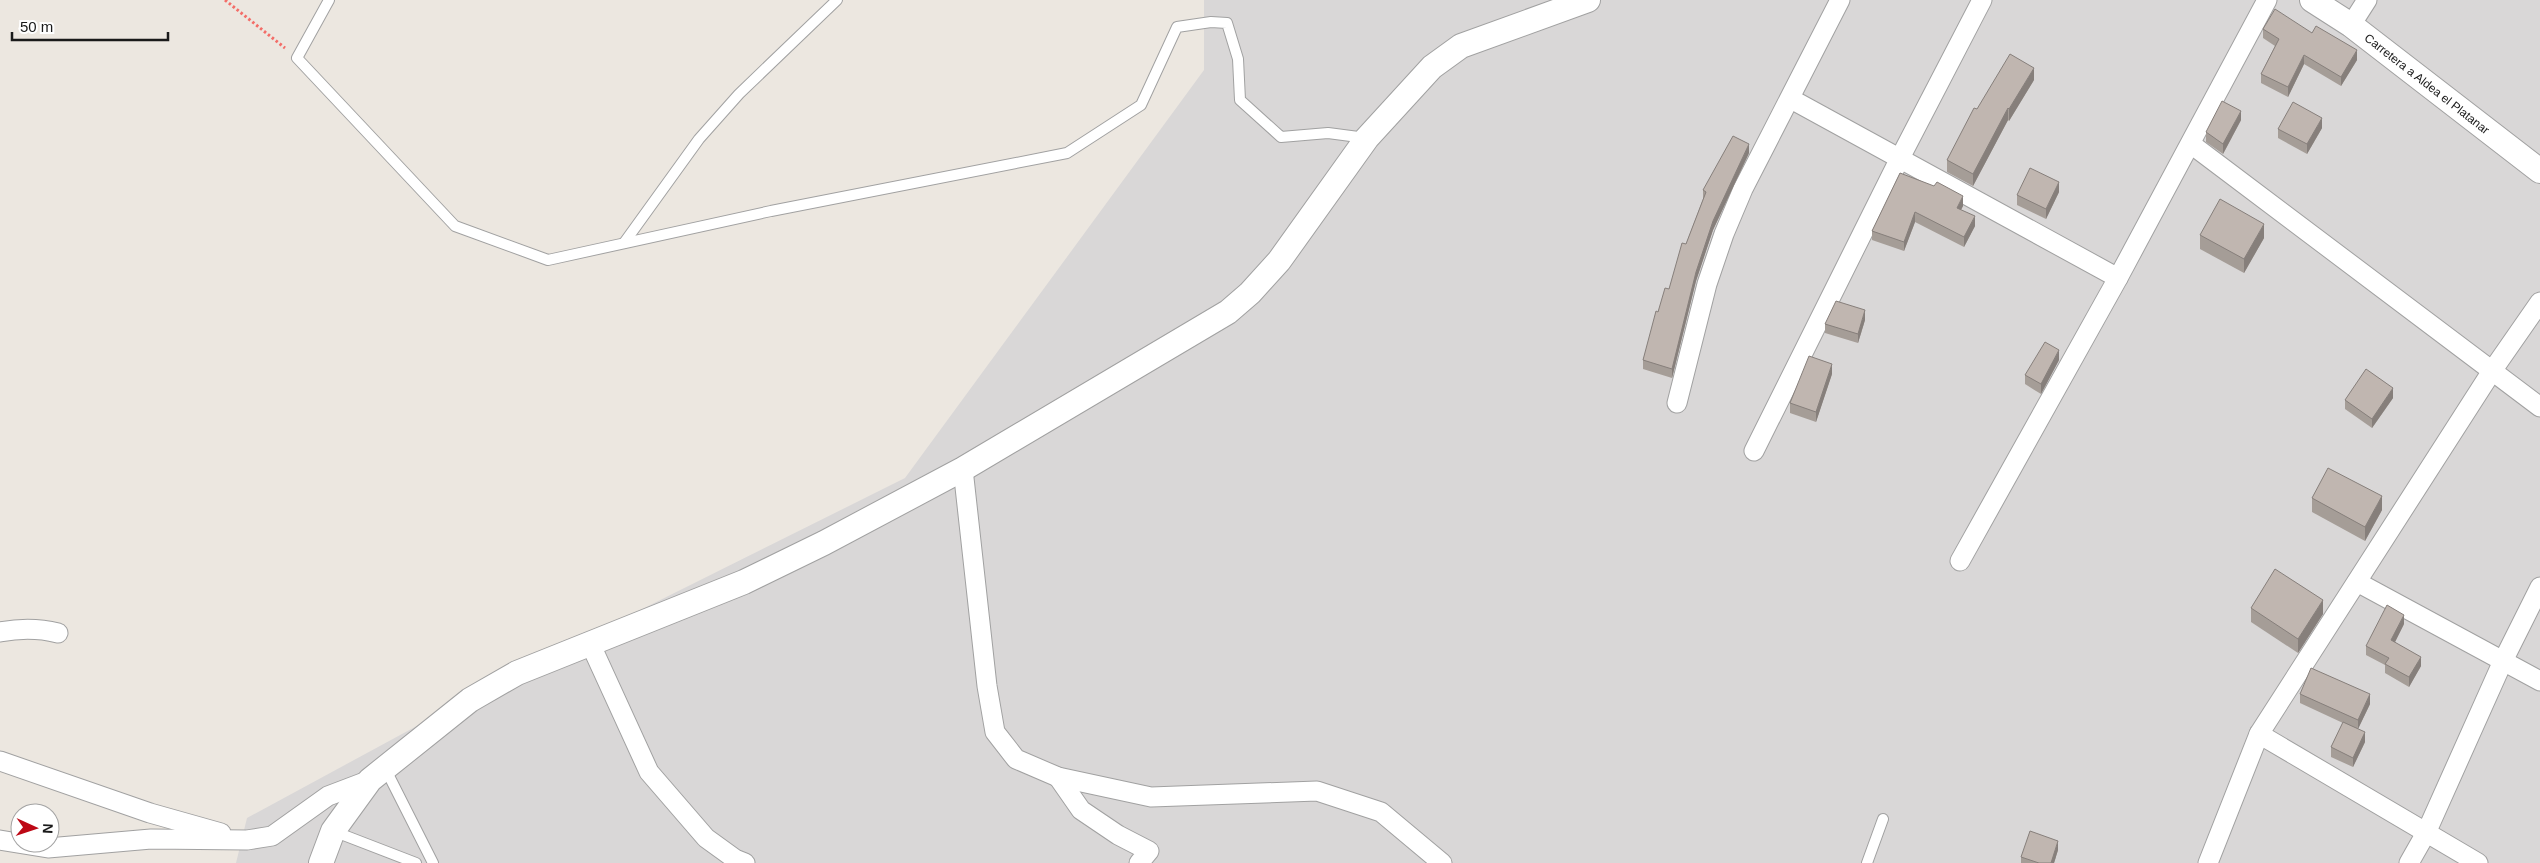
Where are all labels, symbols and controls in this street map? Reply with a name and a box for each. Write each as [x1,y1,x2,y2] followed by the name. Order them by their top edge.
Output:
[12,10,169,42] scale bar
[20,18,53,35] text: 50 m
[2362,31,2492,137] street label: Carretera a Aldea el Platanar
[10,803,60,853] north arrow
[40,823,56,834] text: N

